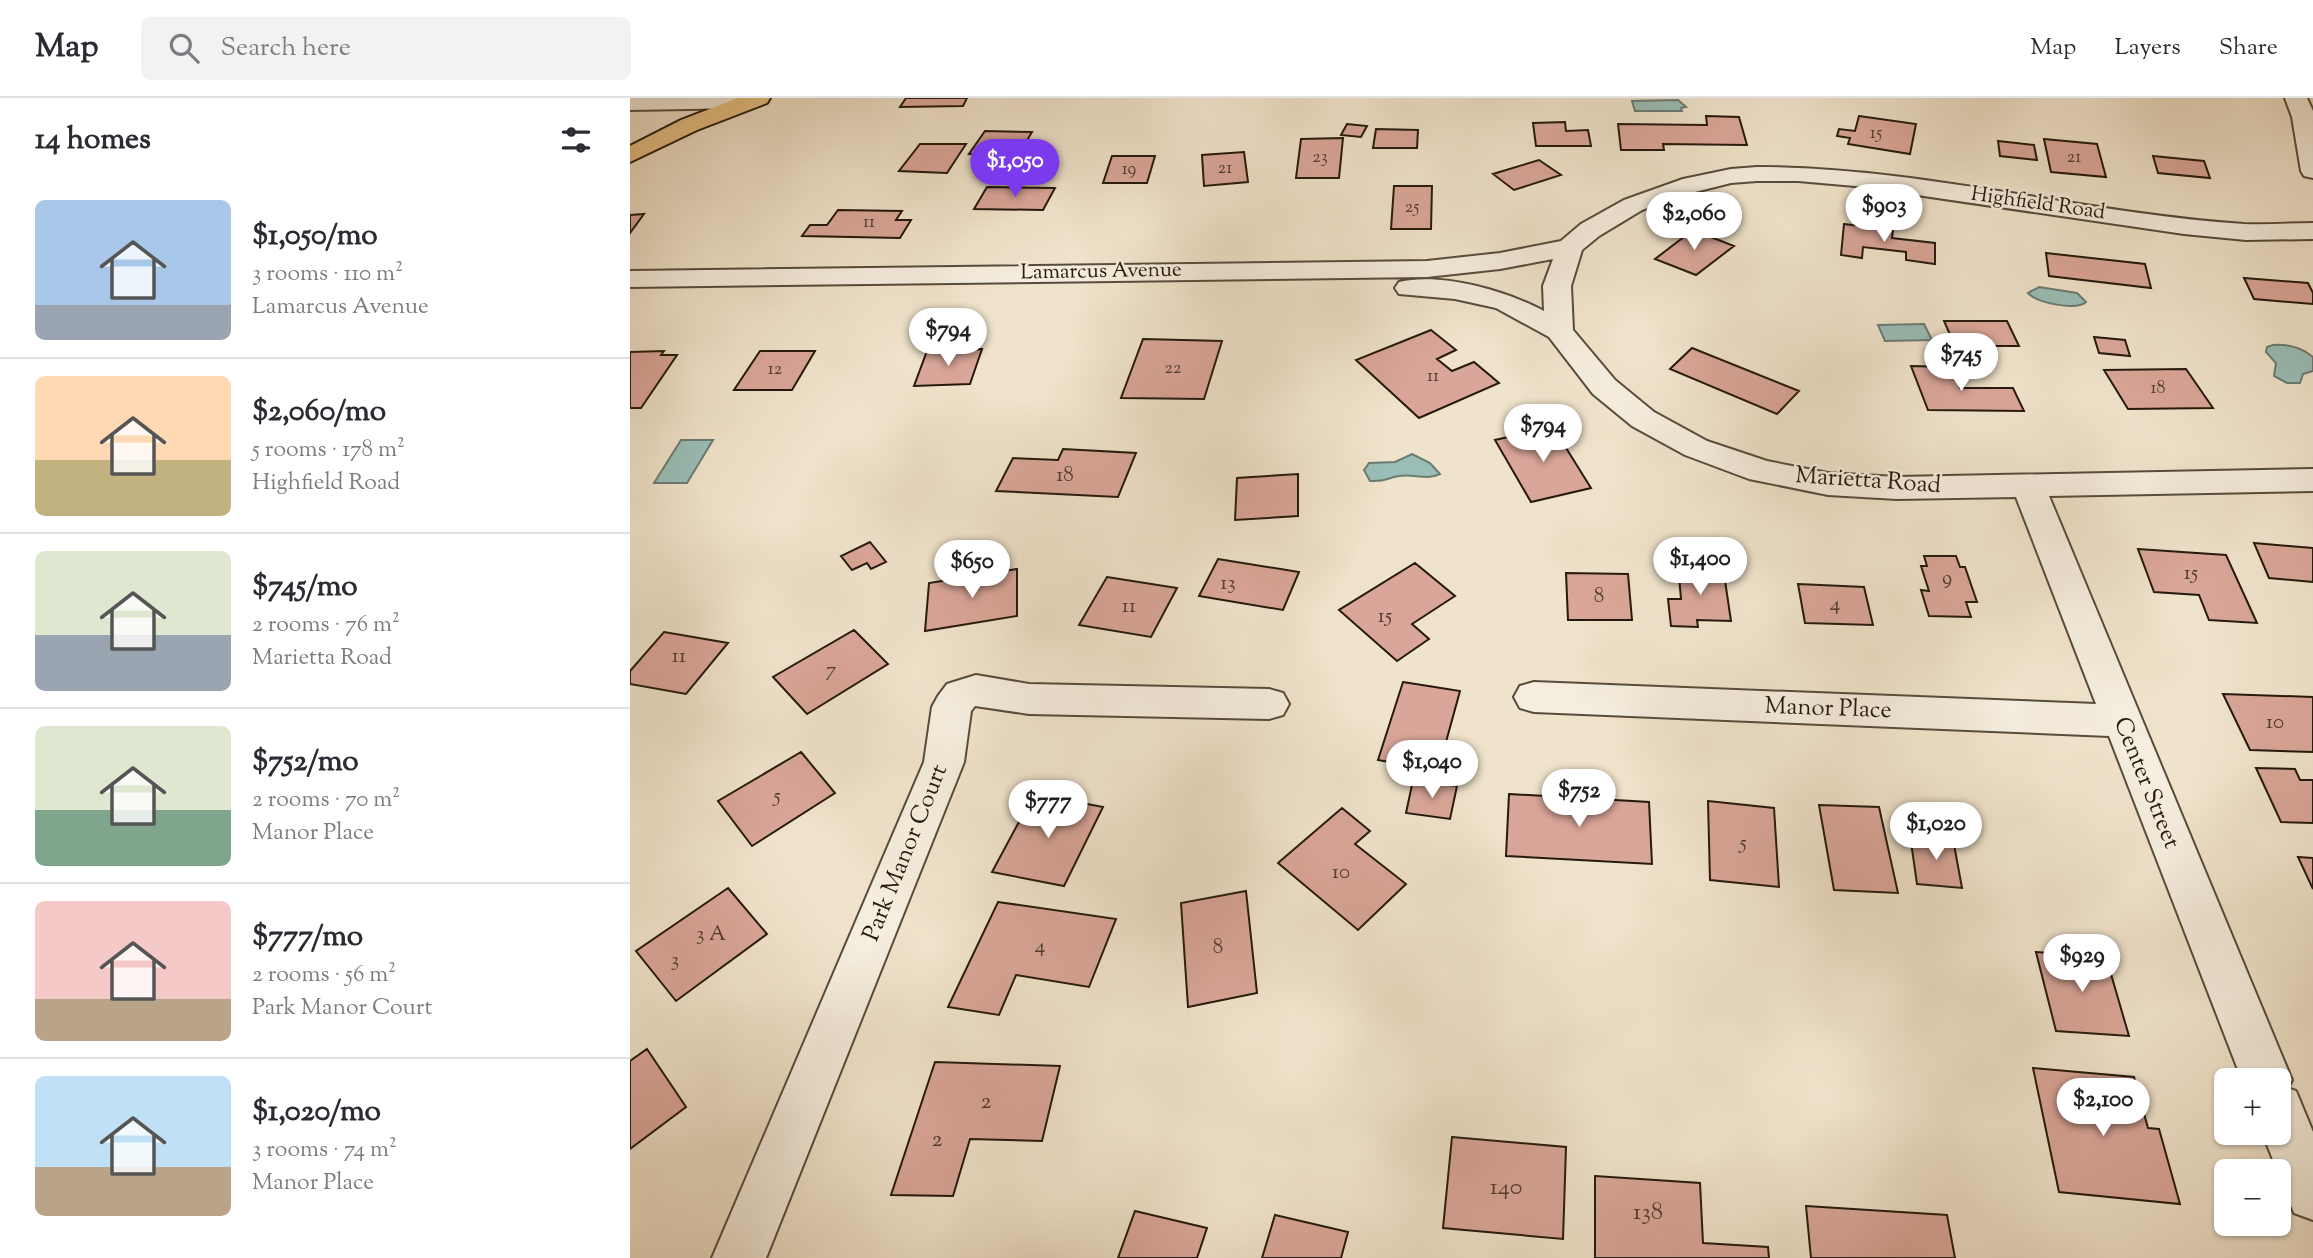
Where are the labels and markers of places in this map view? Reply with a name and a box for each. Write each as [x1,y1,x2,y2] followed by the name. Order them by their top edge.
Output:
[958,140,1072,199] pin: $1,050
[1843,184,1925,244] pin: $903
[1637,192,1751,252] pin: $2,060
[907,308,989,368] pin: $794
[1920,334,2002,393] pin: $745
[1502,404,1584,464] pin: $794
[1643,538,1757,597] pin: $1,400
[931,540,1013,600] pin: $650
[1375,740,1489,800] pin: $1,040
[1538,770,1620,829] pin: $752
[1007,780,1089,840] pin: $777
[1879,802,1993,862] pin: $1,020
[2041,934,2123,994] pin: $929
[2046,1079,2160,1138] pin: $2,100

